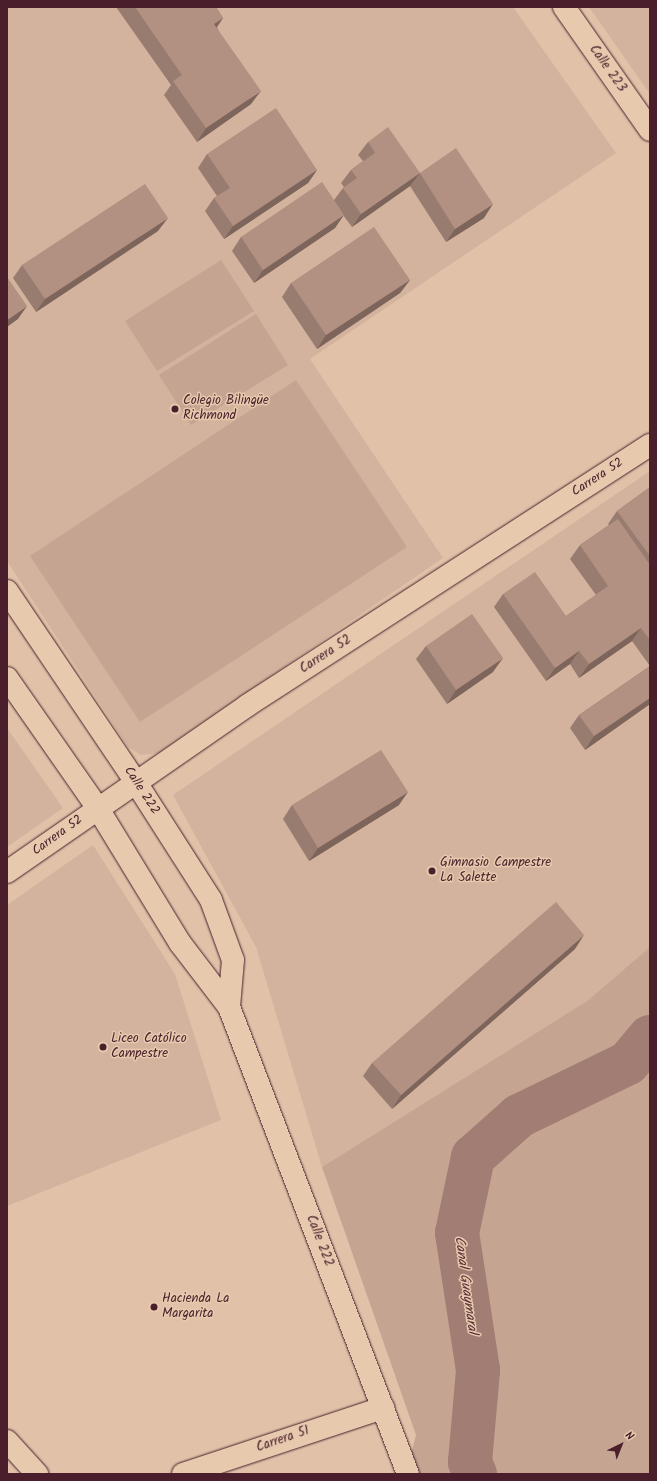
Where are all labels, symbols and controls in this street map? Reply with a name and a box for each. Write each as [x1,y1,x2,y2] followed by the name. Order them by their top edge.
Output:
[585,42,629,96] street label: Calle 223
[183,394,269,425] place label: Colegio Bilingüe Richmond
[170,404,180,414] marker: Colegio Bilingüe Richmond
[569,456,627,500] street label: Carrera 52
[297,633,355,677] street label: Carrera 52
[120,764,162,818] street label: Calle 222
[30,813,86,859] street label: Carrera 52
[440,856,551,887] place label: Gimnasio Campestre La Salette
[427,866,437,876] marker: Gimnasio Campestre La Salette
[111,1032,187,1063] place label: Liceo Católico Campestre
[98,1042,108,1052] marker: Liceo Católico Campestre
[302,1213,336,1269] street label: Calle 222
[451,1235,481,1335] water label: Canal Guaymaral
[162,1292,229,1323] place label: Hacienda La Margarita
[149,1302,159,1312] marker: Hacienda La Margarita
[254,1424,312,1456] street label: Carrera 51
[601,1425,641,1465] north arrow
[620,1427,638,1445] text: N

